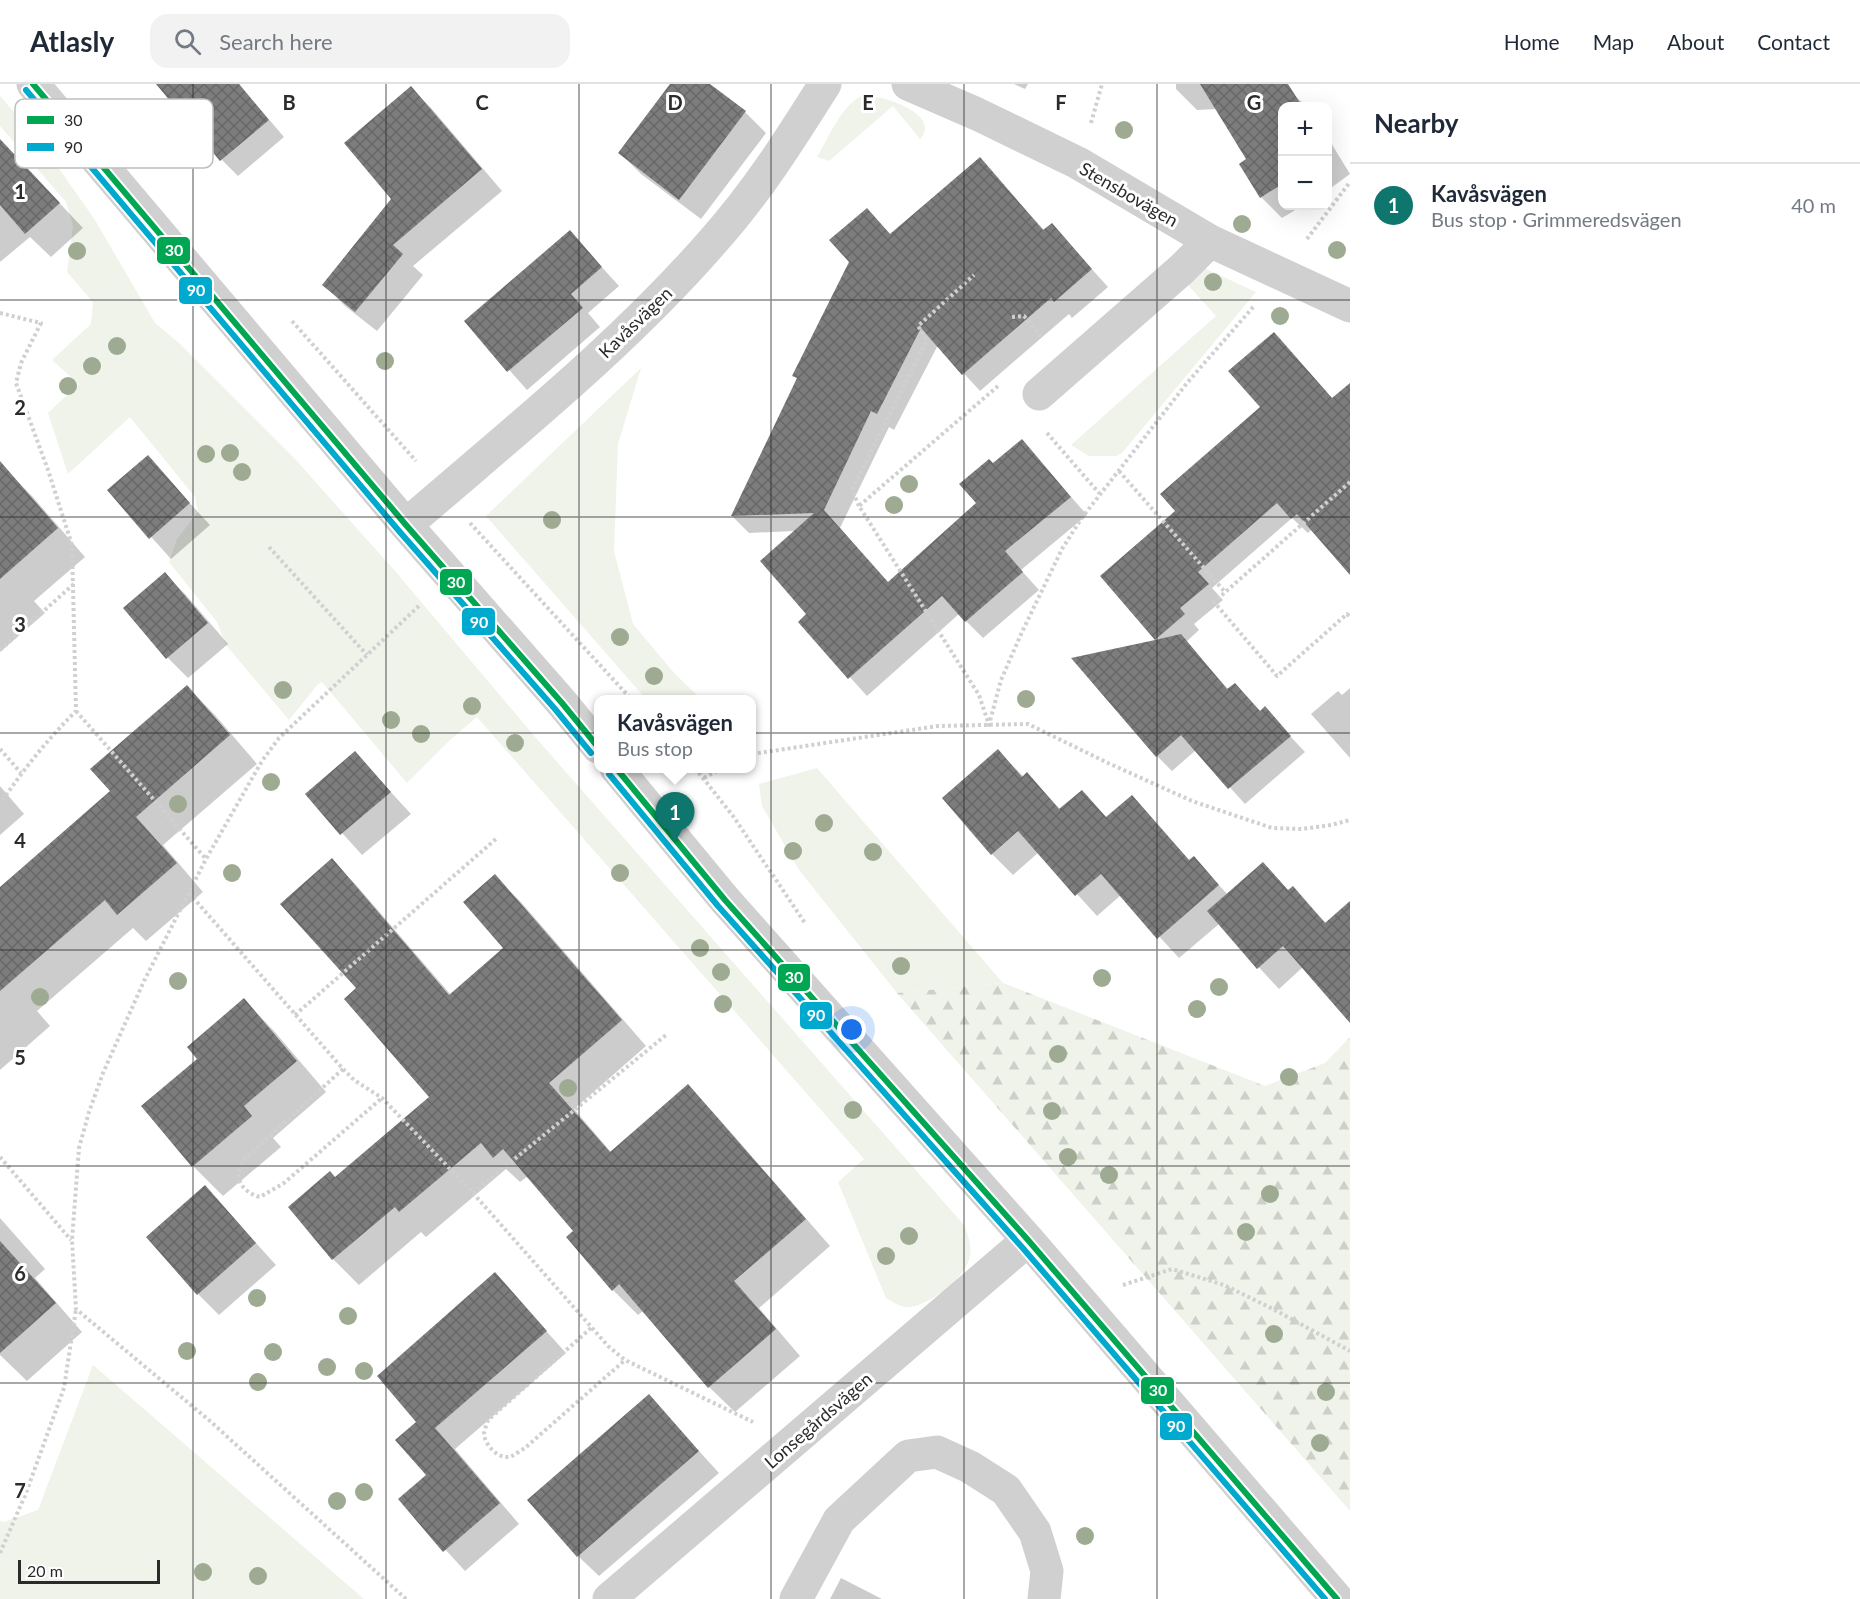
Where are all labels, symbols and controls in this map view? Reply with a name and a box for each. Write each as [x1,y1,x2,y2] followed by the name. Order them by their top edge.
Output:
[150,14,570,68] search box
[30,24,114,58] text: Atlasly
[171,25,204,58] icon: search
[219,28,333,55] text: Search here
[1504,29,1560,54] text: Home
[1593,29,1634,54] text: Map
[1667,29,1724,54] text: About
[1757,29,1830,54] text: Contact
[282,90,296,114] text: B
[475,90,489,114] text: C
[667,90,683,114] text: D
[862,90,874,114] text: E
[1055,90,1067,114] text: F
[1247,90,1261,114] text: G
[15,99,213,168] legend
[1278,102,1332,210] map controls
[1278,102,1332,156] button: +
[1374,107,1459,139] text: Nearby
[64,110,83,129] text: 30
[64,137,83,156] text: 90
[1278,156,1332,210] button: −
[1076,157,1182,231] street label: Stensbovägen
[14,179,26,203] text: 1
[1431,180,1547,207] text: Kavåsvägen
[1388,193,1399,217] text: 1
[1791,193,1836,217] text: 40 m
[1431,207,1682,231] text: Bus stop · Grimmeredsvägen
[156,236,191,265] line badge: 30
[165,240,183,259] text: 30
[178,276,213,305] line badge: 90
[187,280,205,299] text: 90
[594,282,676,362] street label: Kavåsvägen
[14,395,26,419] text: 2
[439,568,473,596] line badge: 30
[447,572,465,591] text: 30
[461,607,496,636] line badge: 90
[14,612,26,636] text: 3
[470,612,488,631] text: 90
[594,695,756,773] popup
[617,709,733,736] text: Kavåsvägen
[617,736,693,760] text: Bus stop
[656,792,694,842] pin: 1
[14,828,26,852] text: 4
[777,963,811,992] line badge: 30
[785,967,803,986] text: 30
[799,1001,833,1030] line badge: 90
[807,1005,825,1024] text: 90
[837,1015,866,1044] your location
[14,1045,26,1069] text: 5
[14,1261,26,1285] text: 6
[760,1367,876,1473] street label: Lonsegårdsvägen
[1140,1376,1175,1405] line badge: 30
[1149,1380,1167,1399] text: 30
[1159,1412,1193,1441] line badge: 90
[1167,1416,1185,1435] text: 90
[14,1478,26,1502] text: 7
[18,1557,160,1584] scale bar
[27,1561,63,1580] text: 20 m

